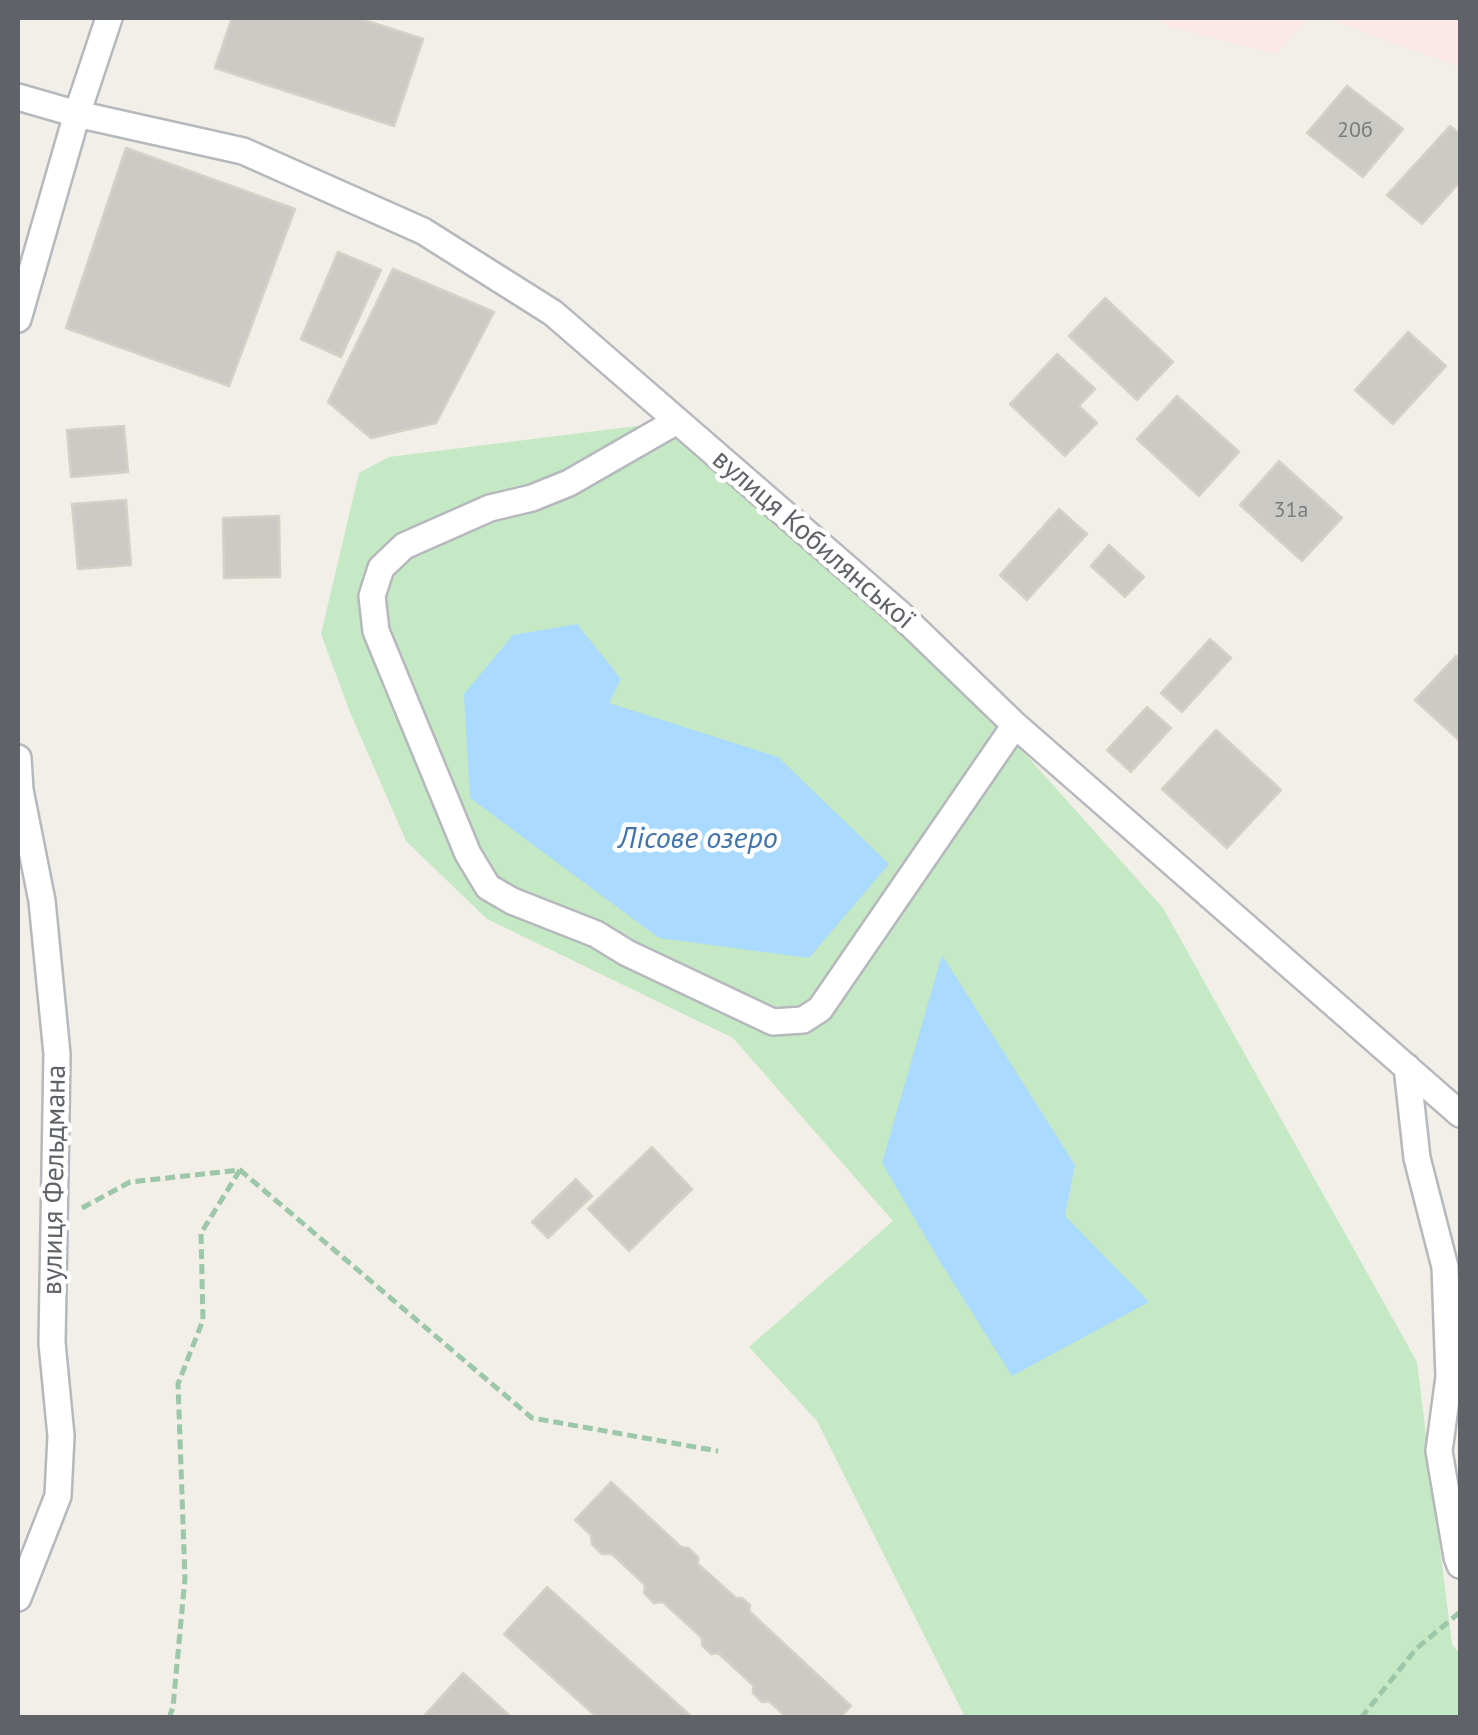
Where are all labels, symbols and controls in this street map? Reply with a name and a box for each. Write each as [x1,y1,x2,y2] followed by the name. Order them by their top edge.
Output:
[1337,118,1373,144] house number: 20б
[705,443,921,637] street label: вулиця Кобилянської
[1274,498,1308,524] house number: 31а
[618,821,778,857] water label: Лісове озеро
[36,1065,74,1295] street label: вулиця Фельдмана

